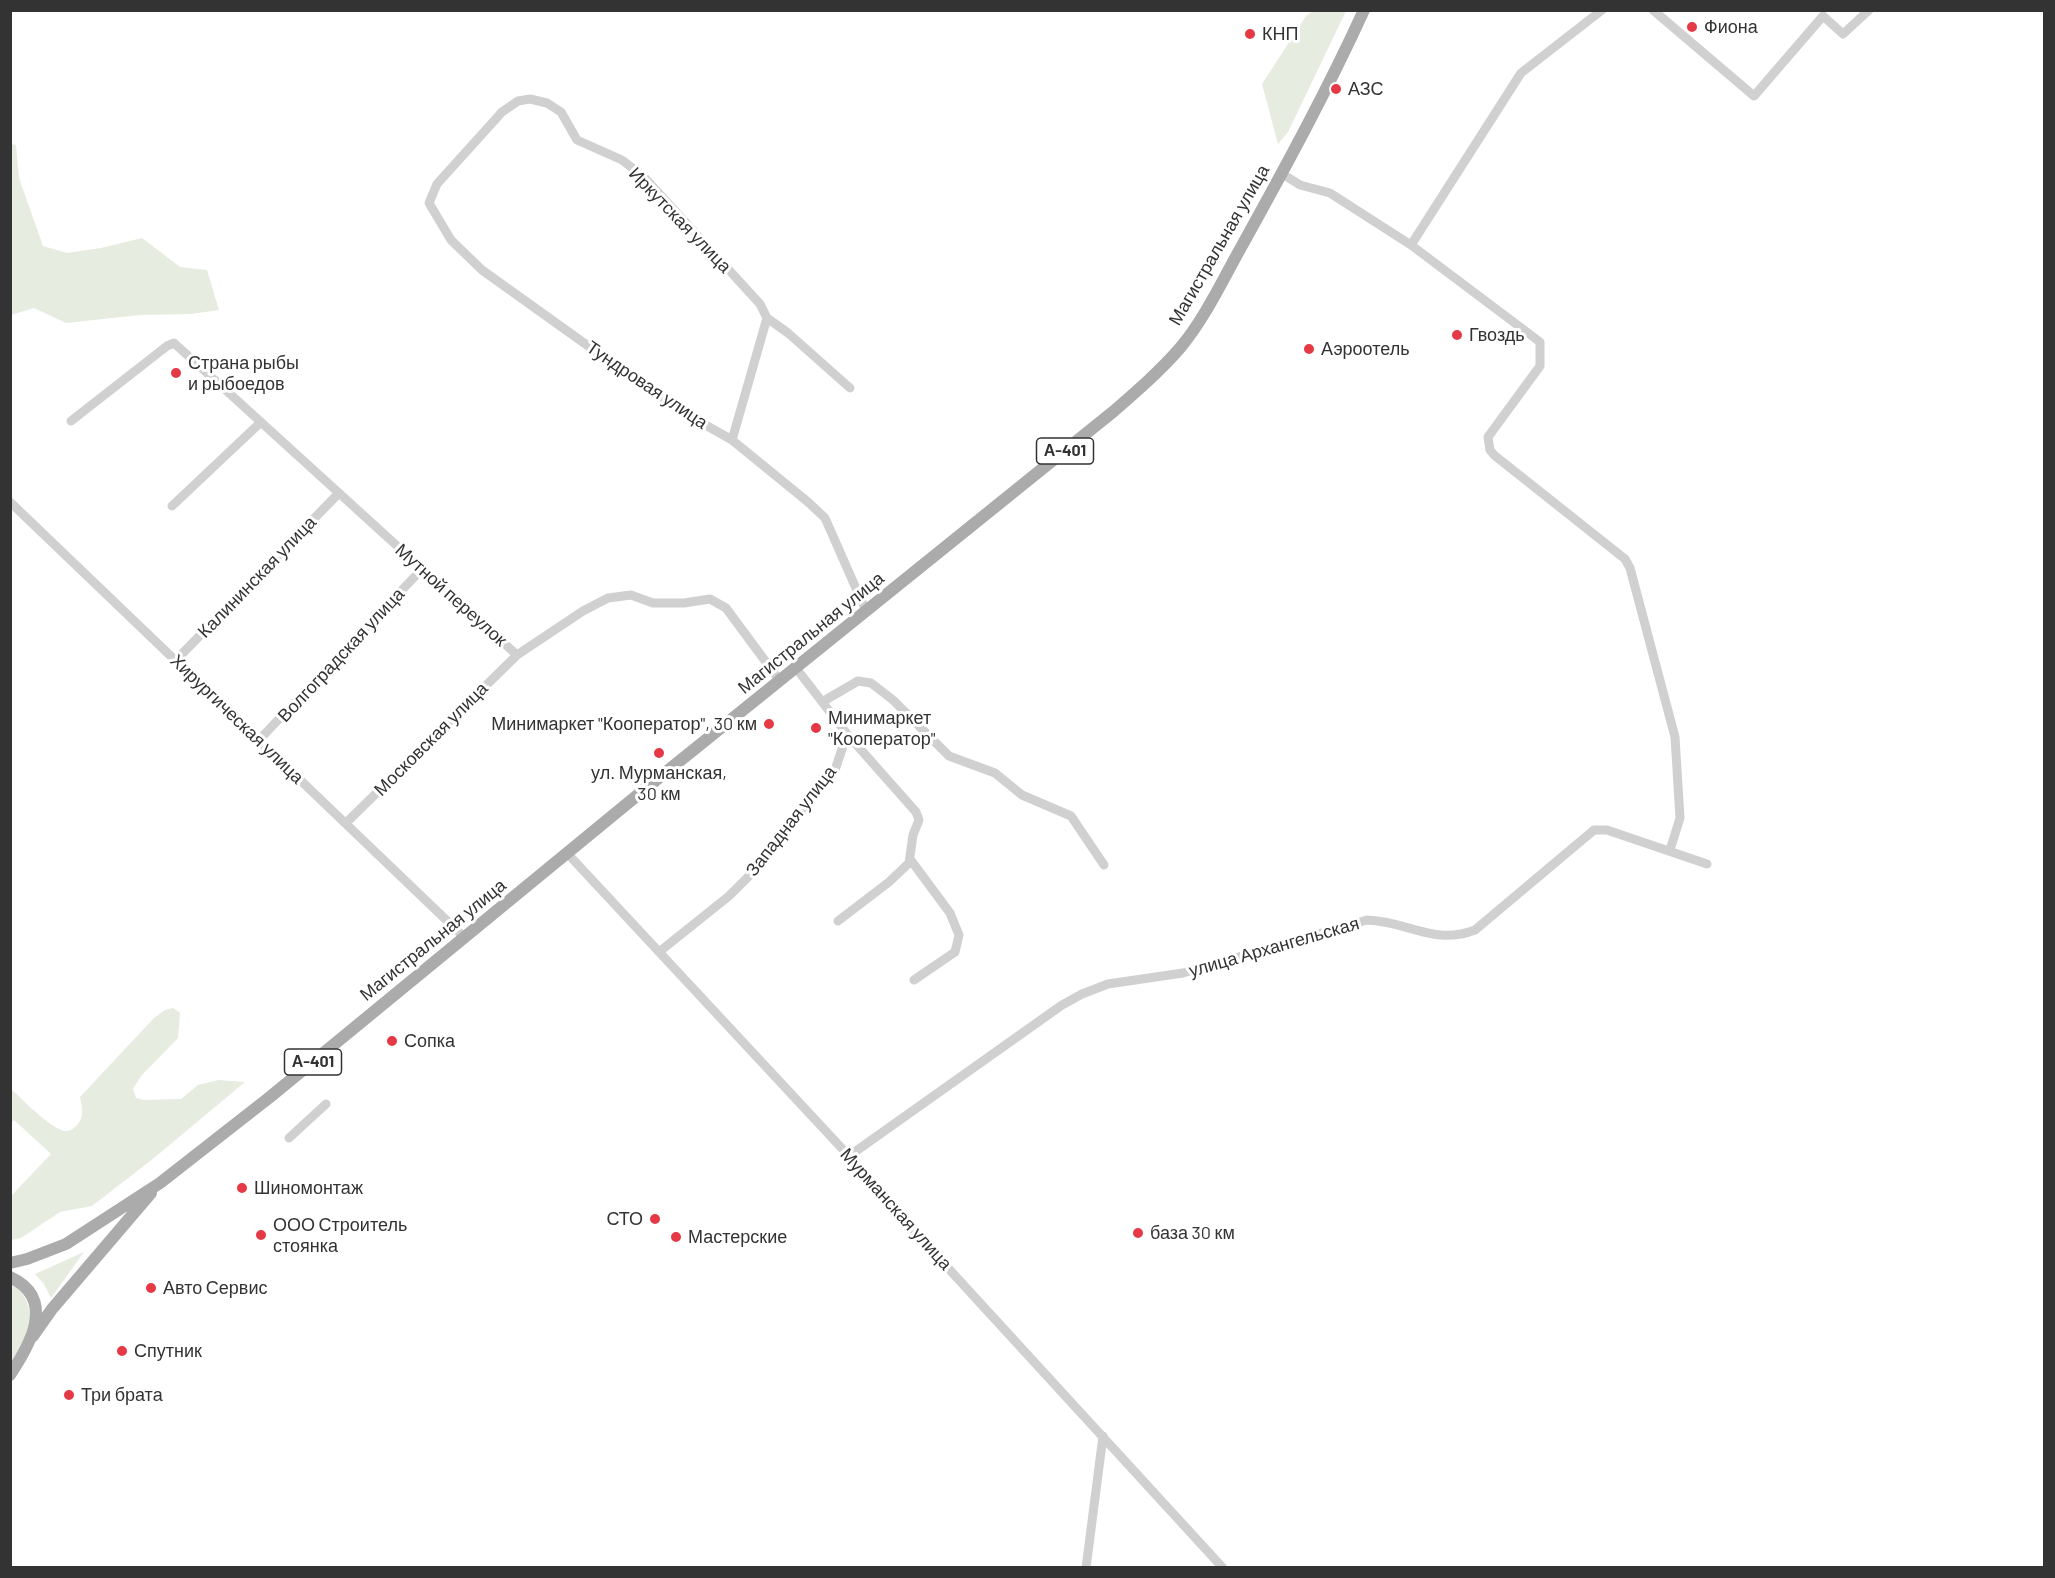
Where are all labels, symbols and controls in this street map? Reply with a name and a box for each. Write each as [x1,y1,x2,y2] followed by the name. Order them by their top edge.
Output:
[1704,16,1758,38] place label: Фиона
[1685,20,1699,34] marker: Фиона
[1262,23,1298,45] place label: КНП
[1243,27,1257,41] marker: КНП
[1348,78,1383,100] place label: АЗС
[1329,82,1343,96] marker: АЗС
[1164,161,1274,329] street label: Магистральная улица
[624,163,736,277] street label: Иркутская улица
[1469,324,1525,346] place label: Гвоздь
[1450,328,1464,342] marker: Гвоздь
[582,336,712,434] street label: Тундровая улица
[1321,338,1410,360] place label: Аэроотель
[1302,342,1316,356] marker: Аэроотель
[188,352,299,394] place label: Страна рыбы и рыбоедов
[169,366,183,380] marker: Страна рыбы и рыбоедов
[1036,438,1094,464] road number: А-401
[193,512,321,642] street label: Калининская улица
[391,539,511,651] street label: Мутной переулок
[734,567,888,699] street label: Магистральная улица
[273,583,409,727] street label: Волгоградская улица
[166,650,308,788] street label: Хирургическая улица
[370,678,492,800] street label: Московская улица
[828,707,935,750] place label: Минимаркет "Кооператор"
[491,713,757,735] place label: Минимаркет "Кооператор", 30 км
[762,717,776,731] marker: Минимаркет "Кооператор", 30 км
[809,721,823,735] marker: Минимаркет "Кооператор"
[652,746,666,760] marker: ул. Мурманская, 30 км
[591,762,727,804] place label: ул. Мурманская, 30 км
[741,762,841,880] street label: Западная улица
[356,874,510,1006] street label: Магистральная улица
[1186,912,1362,982] street label: улица Архангельская
[404,1030,455,1052] place label: Сопка
[385,1034,399,1048] marker: Сопка
[284,1049,342,1075] road number: А-401
[836,1144,956,1274] street label: Мурманская улица
[254,1177,363,1199] place label: Шиномонтаж
[235,1181,249,1195] marker: Шиномонтаж
[606,1208,643,1230] place label: СТО
[648,1212,662,1226] marker: СТО
[273,1214,407,1256] place label: ООО Строитель стоянка
[1150,1222,1235,1244] place label: база 30 км
[688,1226,787,1248] place label: Мастерские
[1131,1226,1145,1240] marker: база 30 км
[254,1228,268,1242] marker: ООО Строитель стоянка
[669,1230,683,1244] marker: Мастерские
[163,1277,267,1299] place label: Авто Сервис
[144,1281,158,1295] marker: Авто Сервис
[134,1340,202,1362] place label: Спутник
[115,1344,129,1358] marker: Спутник
[81,1384,163,1406] place label: Три брата
[62,1388,76,1402] marker: Три брата

